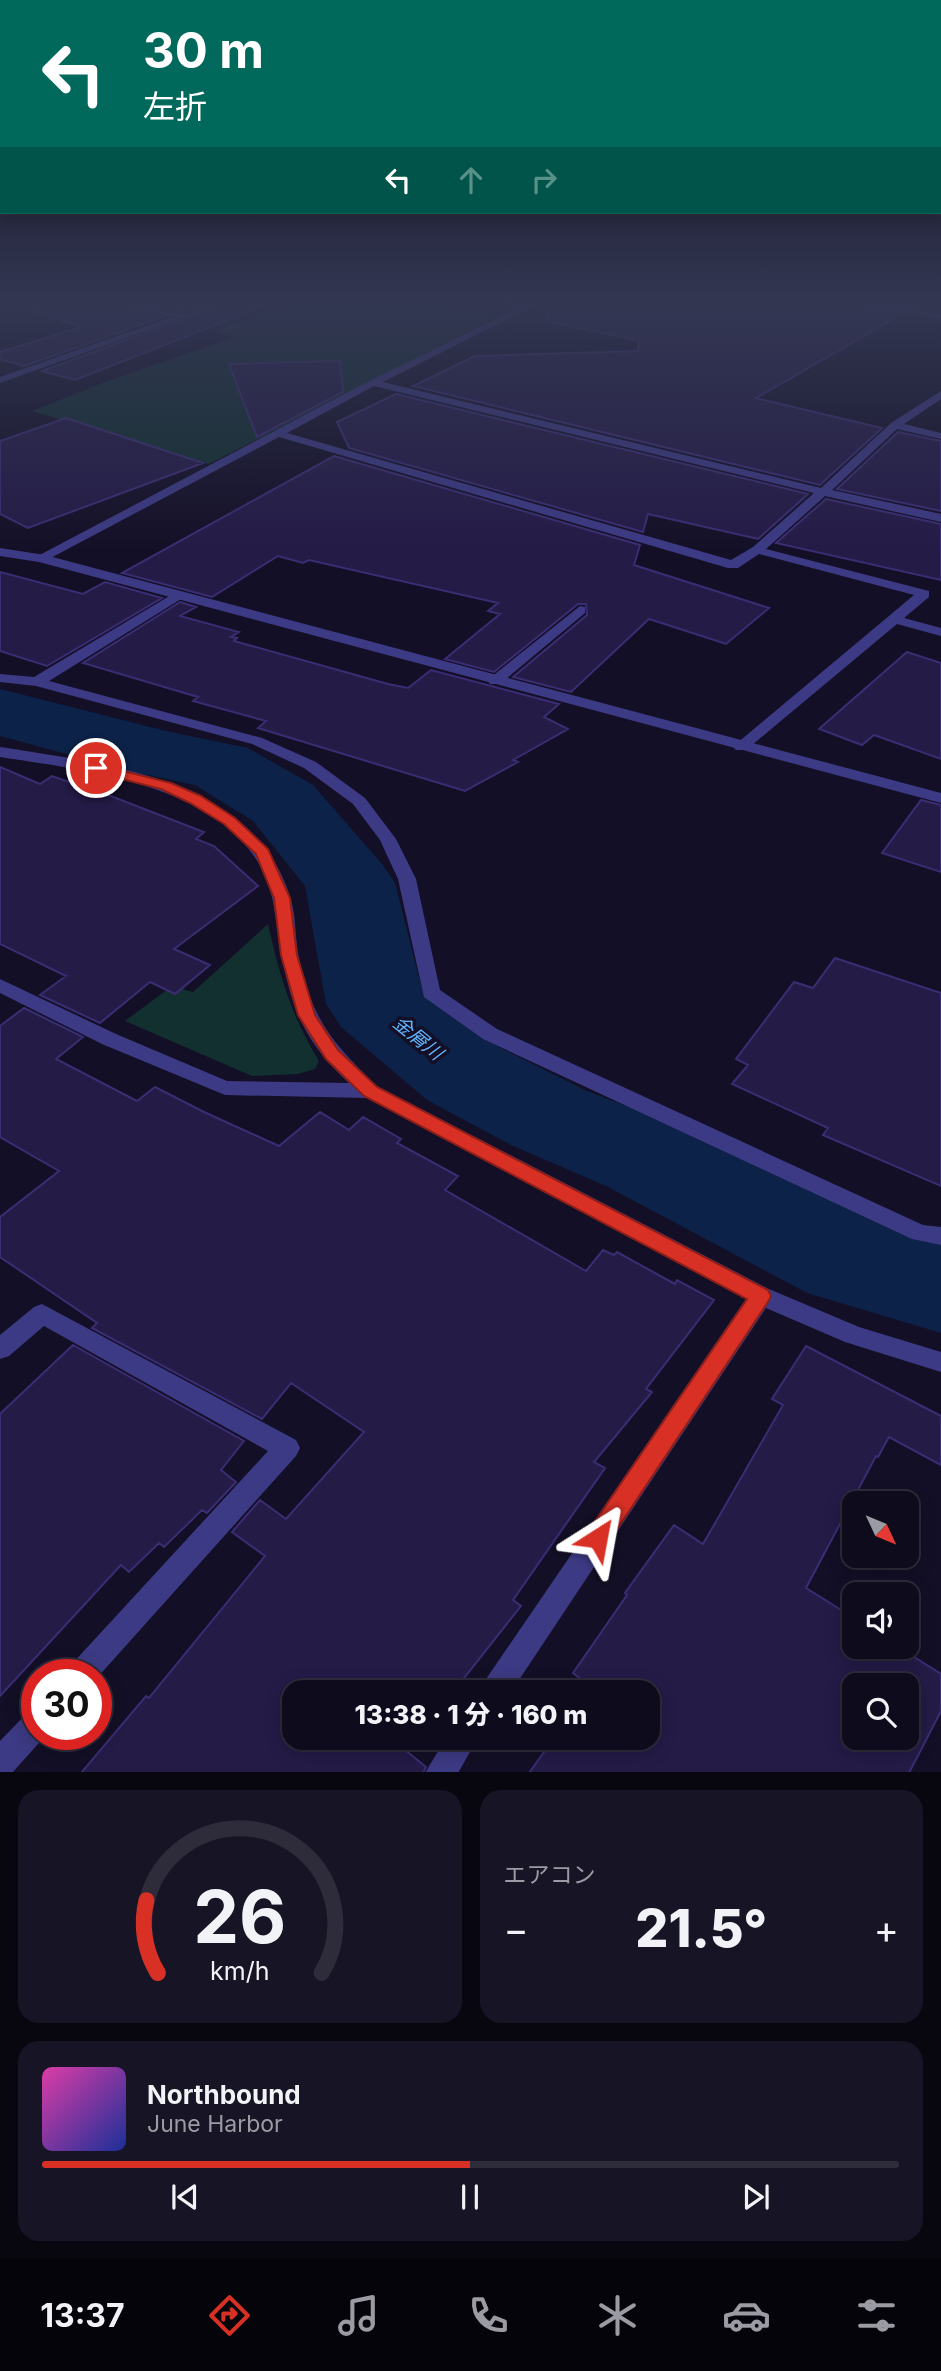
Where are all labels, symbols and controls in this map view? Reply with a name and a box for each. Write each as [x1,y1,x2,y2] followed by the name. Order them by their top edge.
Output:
[143,21,264,80] text: 30 m
[28,28,119,119] icon: left
[143,87,207,126] text: 左折
[379,161,417,199] icon: left
[452,161,490,199] icon: ahead
[525,161,563,199] icon: right
[66,738,126,798] pin
[77,749,115,787] icon: arrive
[389,1011,449,1066] water label: 金屑川
[842,1491,919,1568] north arrow
[842,1491,919,1750] map controls
[561,1501,635,1575] position arrow
[842,1582,919,1659] button: sound
[21,1659,112,1750] speed limit sign: 30
[842,1673,919,1750] button: search
[355,1699,587,1730] text: 13:38 · 1 分 · 160 m
[504,1861,596,1889] text: エアコン
[193,1872,286,1961] text: 26
[635,1897,767,1960] text: 21.5°
[504,1906,529,1952] text: −
[874,1906,899,1952] text: +
[210,1955,269,1985] text: km/h
[147,2079,301,2110] text: Northbound
[147,2110,283,2138] text: June Harbor
[166,2178,204,2216] icon: previous
[451,2178,489,2216] icon: pause
[737,2178,775,2216] icon: next
[205,2291,254,2340] icon: directions
[334,2291,383,2340] icon: music
[464,2291,513,2340] icon: phone
[593,2291,642,2340] icon: climate
[722,2291,771,2340] icon: car
[852,2291,901,2340] icon: filters
[40,2296,125,2335] text: 13:37

